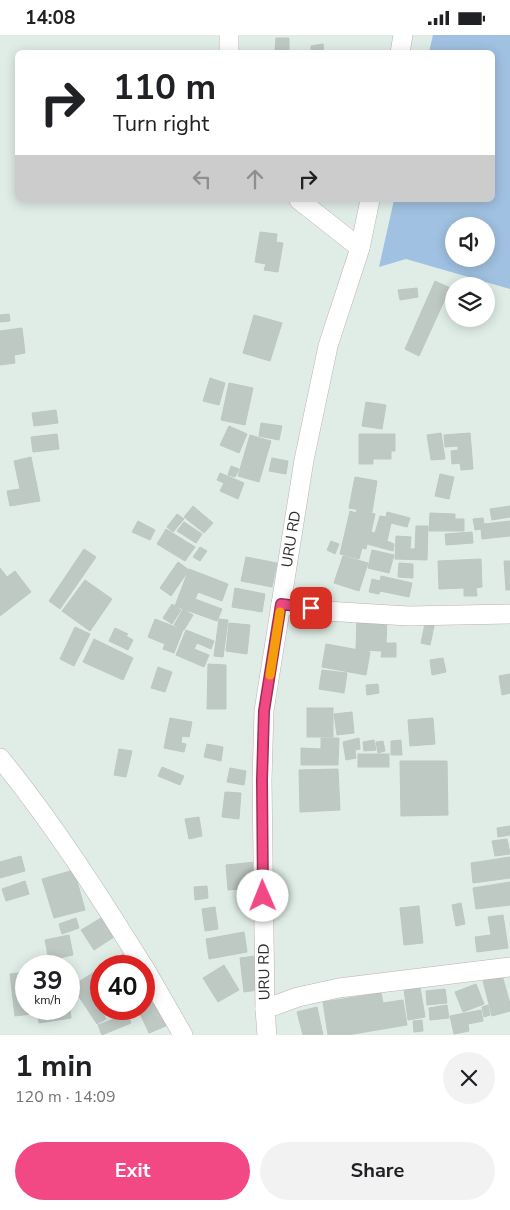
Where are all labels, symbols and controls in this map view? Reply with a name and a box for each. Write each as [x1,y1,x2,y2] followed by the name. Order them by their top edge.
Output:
[25,5,75,31] text: 14:08
[113,64,216,111] text: 110 m
[30,70,95,135] icon: right
[113,109,209,139] text: Turn right
[188,165,216,193] icon: left
[241,165,269,193] icon: ahead
[294,165,322,193] icon: right
[445,217,495,327] map controls
[445,217,495,267] button: sound
[445,277,495,327] button: layers
[277,509,305,569] street label: URU RD
[290,587,332,629] pin
[297,594,325,622] icon: arrive
[236,869,288,921] position arrow
[254,943,274,1001] street label: URU RD
[90,955,155,1020] speed limit sign: 40
[32,964,63,998] text: 39
[34,992,61,1008] text: km/h
[15,1046,93,1087] text: 1 min
[443,1052,495,1104] button: close
[15,1086,116,1108] text: 120 m · 14:09
[15,1142,250,1200] button: Exit
[260,1142,495,1200] button: Share

